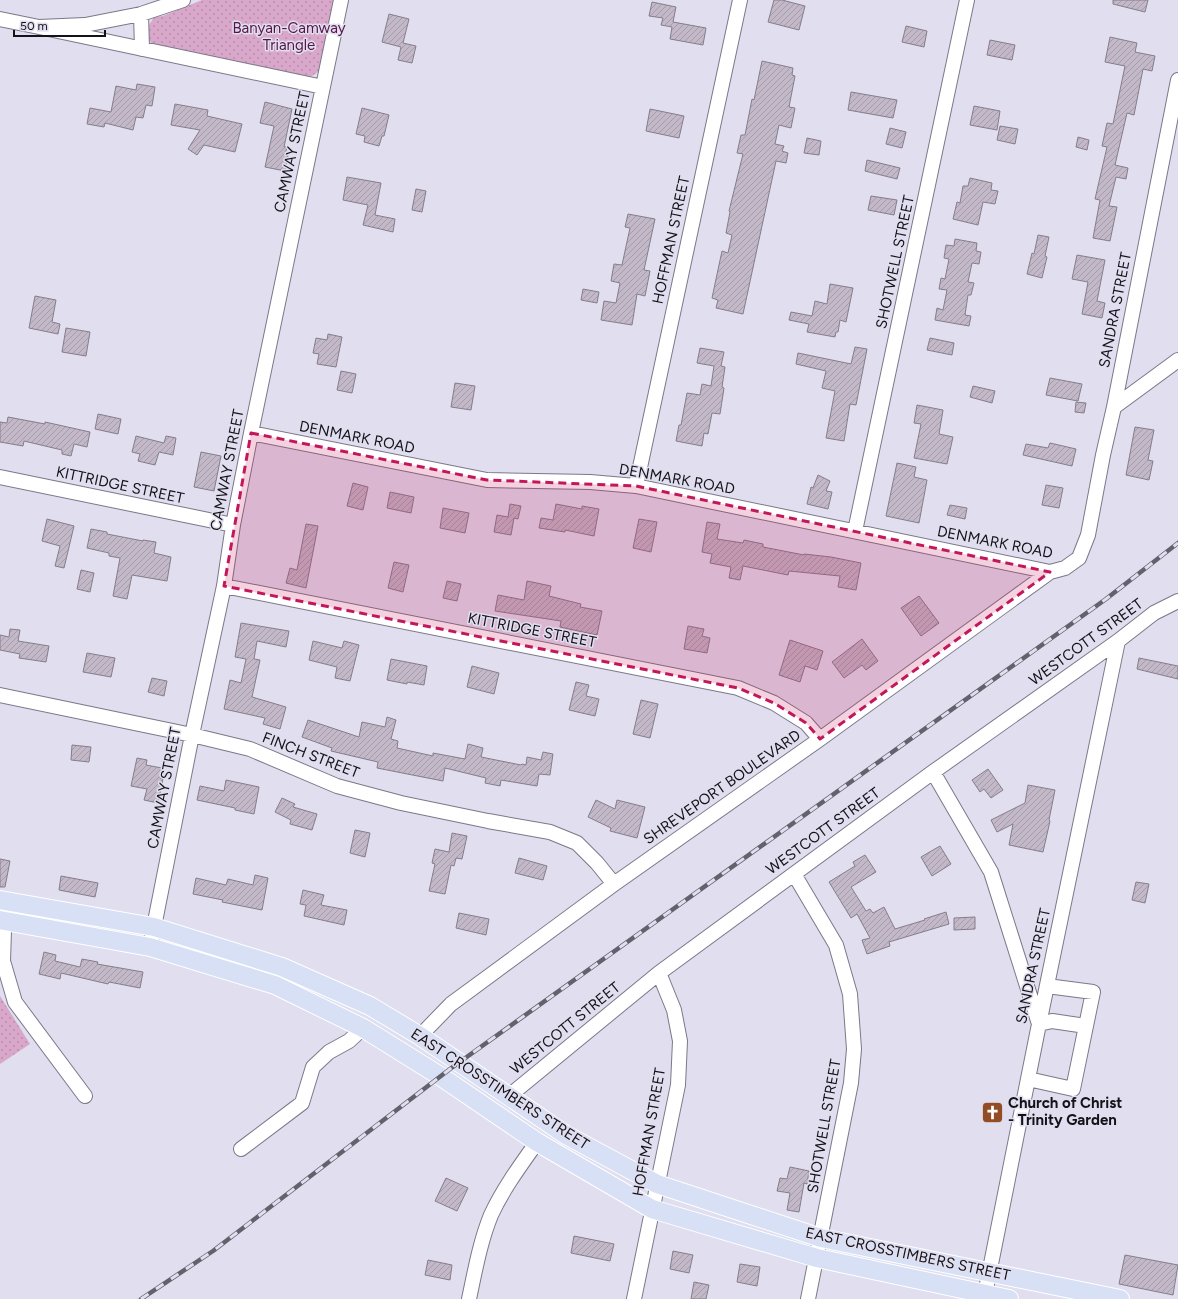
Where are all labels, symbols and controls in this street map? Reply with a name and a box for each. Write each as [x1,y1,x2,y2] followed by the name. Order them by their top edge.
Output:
[14,12,105,38] scale bar
[20,19,48,33] text: 50 m
[232,19,346,54] park label: Banyan-Camway Triangle
[270,89,314,214] street label: CAMWAY STREET
[649,174,693,306] street label: HOFFMAN STREET
[872,193,918,330] street label: SHOTWELL STREET
[1095,250,1135,369] street label: SANDRA STREET
[206,407,248,532] street label: CAMWAY STREET
[298,417,416,457] street label: DENMARK ROAD
[618,460,736,498] street label: DENMARK ROAD
[54,463,186,508] street label: KITTRIDGE STREET
[936,522,1054,562] street label: DENMARK ROAD
[1026,594,1147,689] street label: WESTCOTT STREET
[466,609,598,651] street label: KITTRIDGE STREET
[143,725,185,850] street label: CAMWAY STREET
[640,726,804,848] street label: SHREVEPORT BOULEVARD
[260,728,363,782] street label: FINCH STREET
[763,783,884,878] street label: WESTCOTT STREET
[1012,906,1054,1025] street label: SANDRA STREET
[506,978,624,1078] street label: WESTCOTT STREET
[408,1025,593,1154] street label: EAST CROSSTIMBERS STREET
[803,1057,845,1194] street label: SHOTWELL STREET
[629,1066,669,1198] street label: HOFFMAN STREET
[1008,1094,1122,1129] place label: Church of Christ - Trinity Garden
[980,1099,1006,1125] church icon: Church of Christ - Trinity Garden
[804,1223,1013,1285] street label: EAST CROSSTIMBERS STREET

